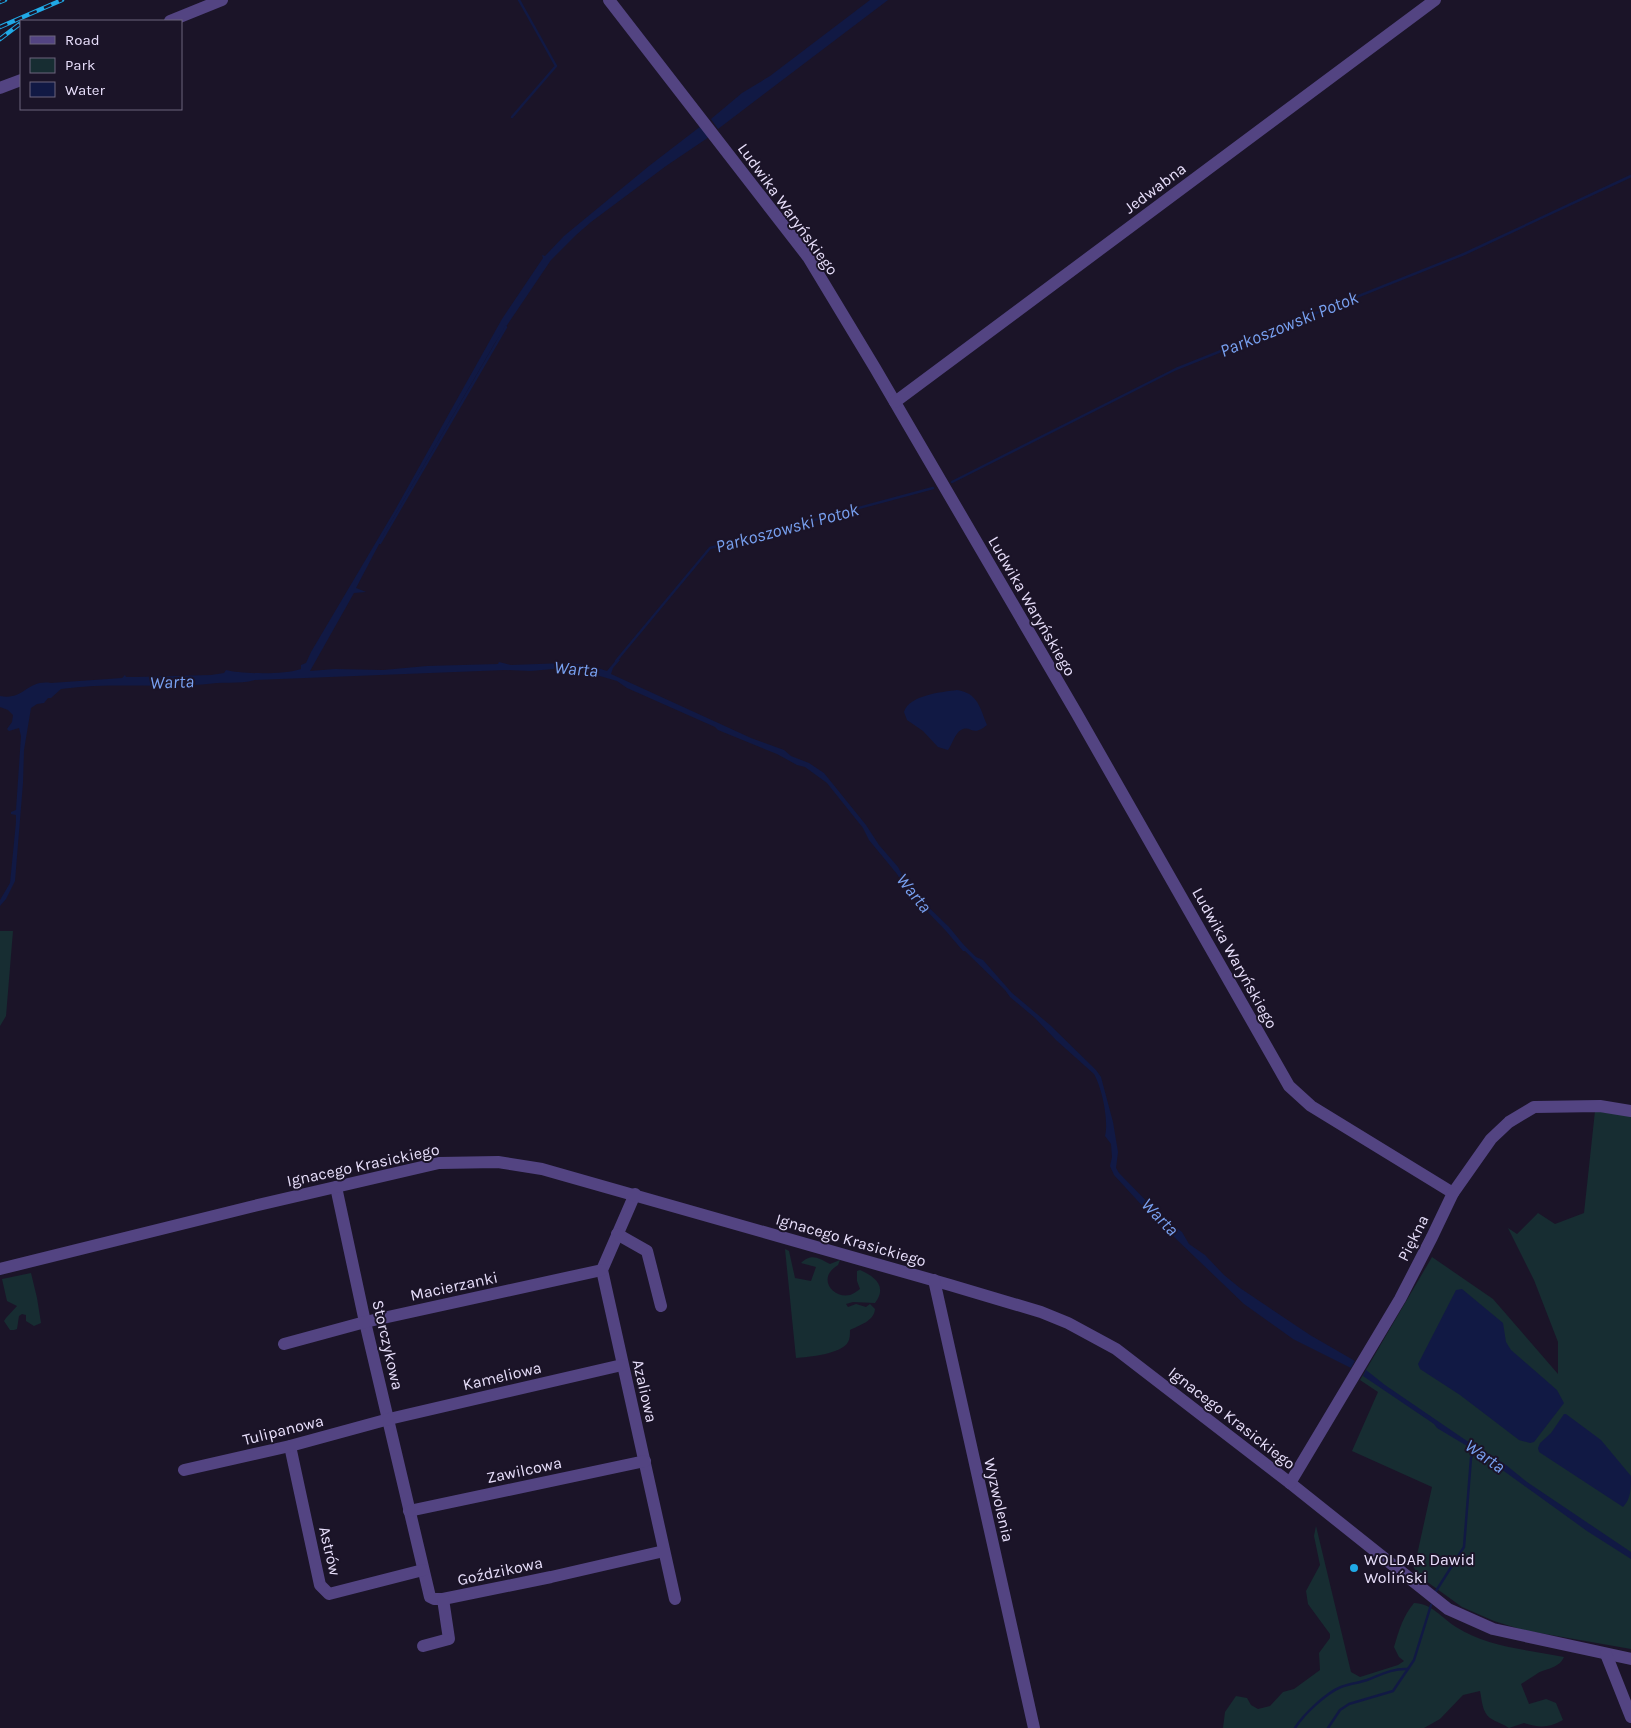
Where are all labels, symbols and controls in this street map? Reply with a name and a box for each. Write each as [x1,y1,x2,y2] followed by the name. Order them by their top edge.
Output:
[20,20,182,110] legend
[65,31,100,49] text: Road
[65,56,95,74] text: Park
[65,81,106,99] text: Water
[734,139,842,279] street label: Ludwika Waryńskiego
[1120,159,1190,217] street label: Jedwabna
[1217,286,1362,362] water label: Parkoszowski Potok
[713,498,862,558] water label: Parkoszowski Potok
[984,533,1080,679] street label: Ludwika Waryńskiego
[553,656,599,682] water label: Warta
[149,670,195,694] water label: Warta
[891,869,937,917] water label: Warta
[1188,884,1282,1032] street label: Ludwika Waryńskiego
[285,1140,441,1190] street label: Ignacego Krasickiego
[1137,1193,1183,1241] water label: Warta
[774,1209,928,1271] street label: Ignacego Krasickiego
[1393,1212,1433,1264] street label: Piękna
[408,1267,500,1305] street label: Macierzanki
[368,1298,408,1392] street label: Storczykowa
[461,1358,543,1394] street label: Kameliowa
[629,1358,661,1424] street label: Azaliowa
[1165,1363,1299,1473] street label: Ignacego Krasickiego
[241,1411,325,1449] street label: Tulipanowa
[1461,1434,1509,1478] water label: Warta
[485,1453,563,1487] street label: Zawilcowa
[980,1456,1018,1544] street label: Wyzwolenia
[315,1525,345,1578] street label: Astrów
[1364,1550,1475,1587] place label: WOLDAR Dawid Woliński
[456,1553,544,1589] street label: Goździkowa
[1348,1562,1360,1574] marker: WOLDAR Dawid Woliński

